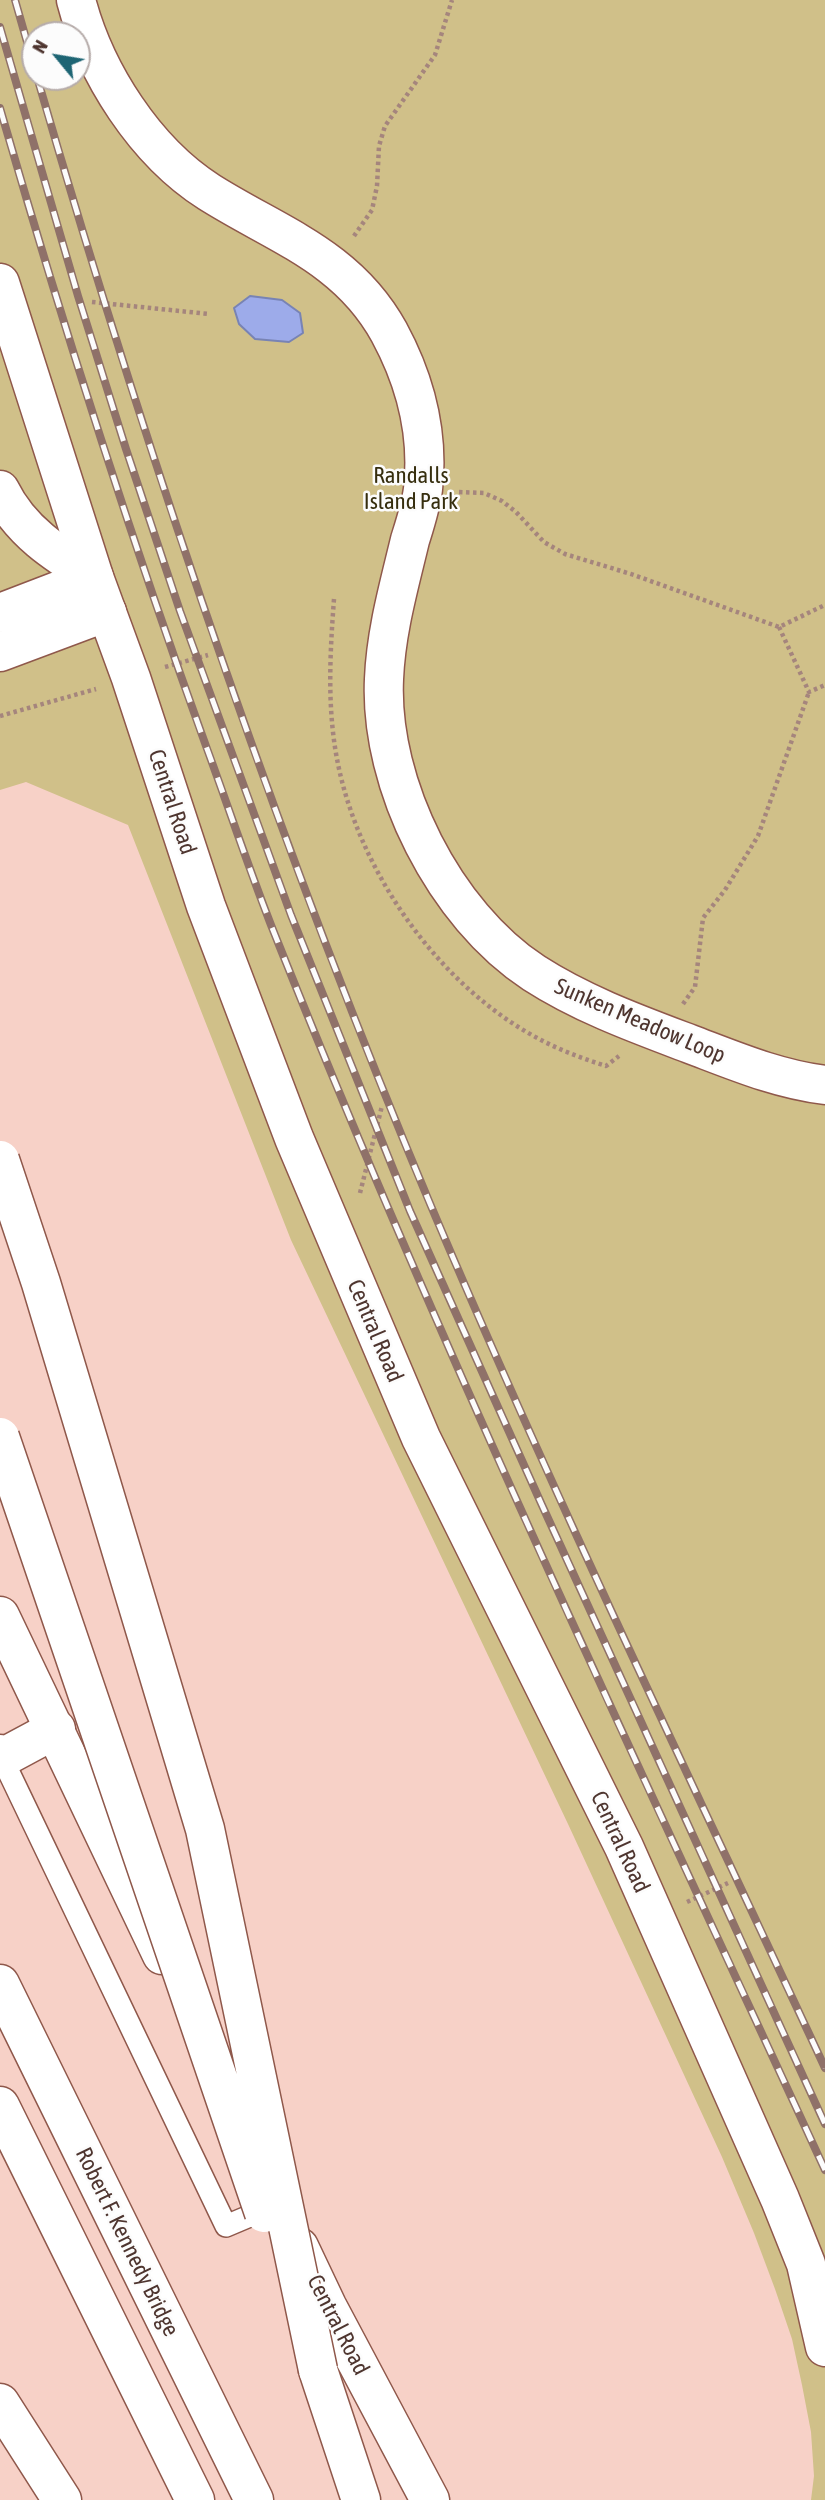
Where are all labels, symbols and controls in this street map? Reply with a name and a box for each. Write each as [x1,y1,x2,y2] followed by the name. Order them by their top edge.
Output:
[21,21,91,91] north arrow
[27,36,52,57] text: N
[364,462,458,516] park label: Randalls Island Park
[142,746,202,858] street label: Central Road
[551,973,729,1069] street label: Sunken Meadow Loop
[341,1276,409,1386] street label: Central Road
[585,1787,655,1897] street label: Central Road
[69,2143,185,2341] street label: Robert F. Kennedy Bridge
[301,2270,375,2380] street label: Central Road

